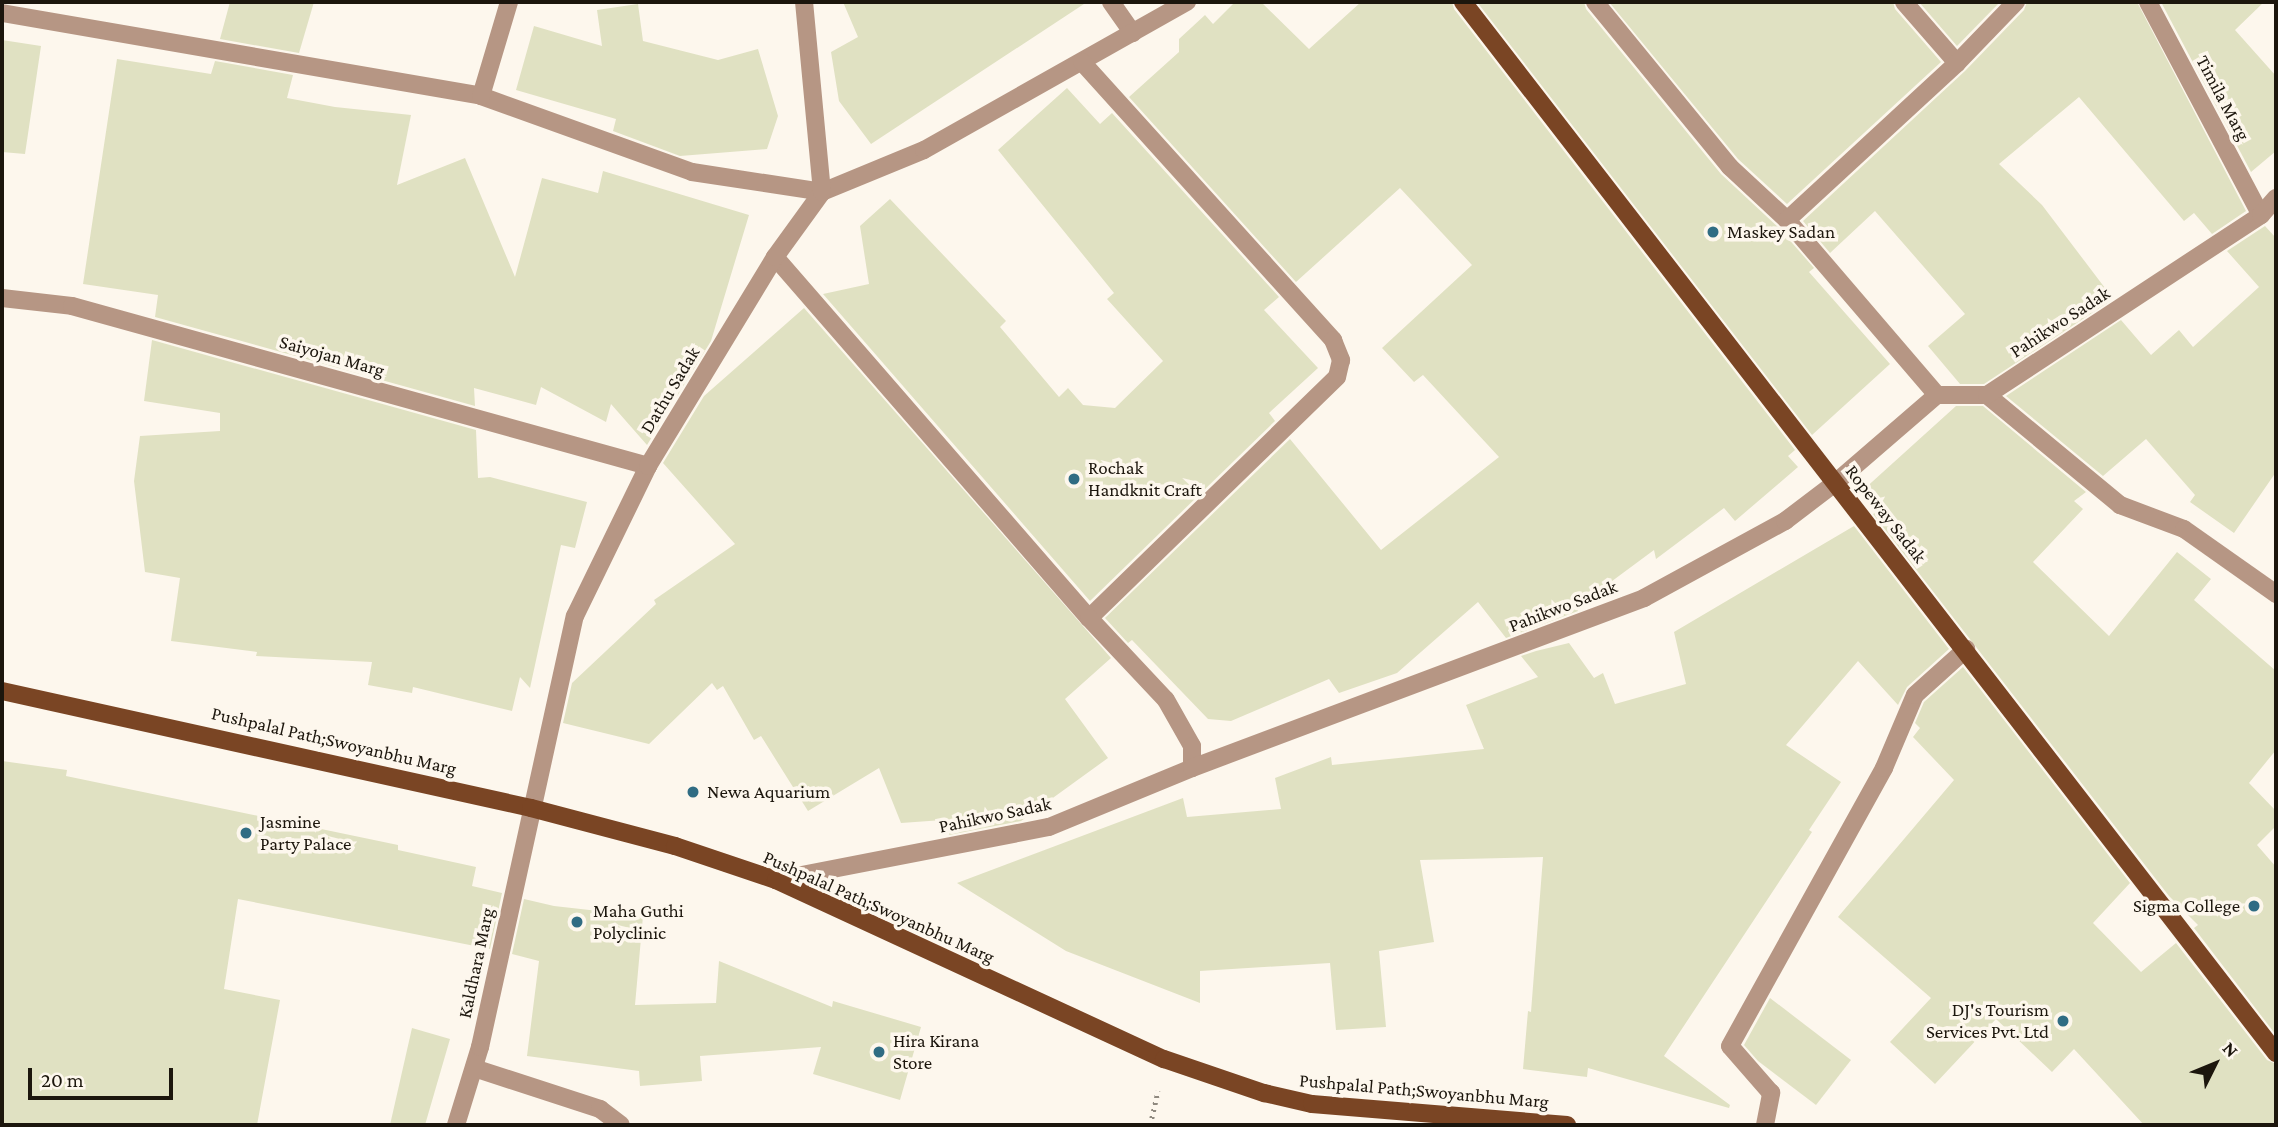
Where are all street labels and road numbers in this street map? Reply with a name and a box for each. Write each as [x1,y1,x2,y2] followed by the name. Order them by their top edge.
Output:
[2191,52,2255,144] street label: Timila Marg
[2006,281,2114,363] street label: Pahikwo Sadak
[277,330,387,382] street label: Saiyojan Marg
[635,342,705,438] street label: Dathu Sadak
[1841,460,1931,568] street label: Ropeway Sadak
[1506,575,1620,637] street label: Pahikwo Sadak
[209,702,459,780] street label: Pushpalal Path;Swoyanbhu Marg
[937,792,1053,838] street label: Pahikwo Sadak
[760,846,998,968] street label: Pushpalal Path;Swoyanbhu Marg
[453,906,499,1020] street label: Kaldhara Marg
[1298,1069,1550,1113] street label: Pushpalal Path;Swoyanbhu Marg

